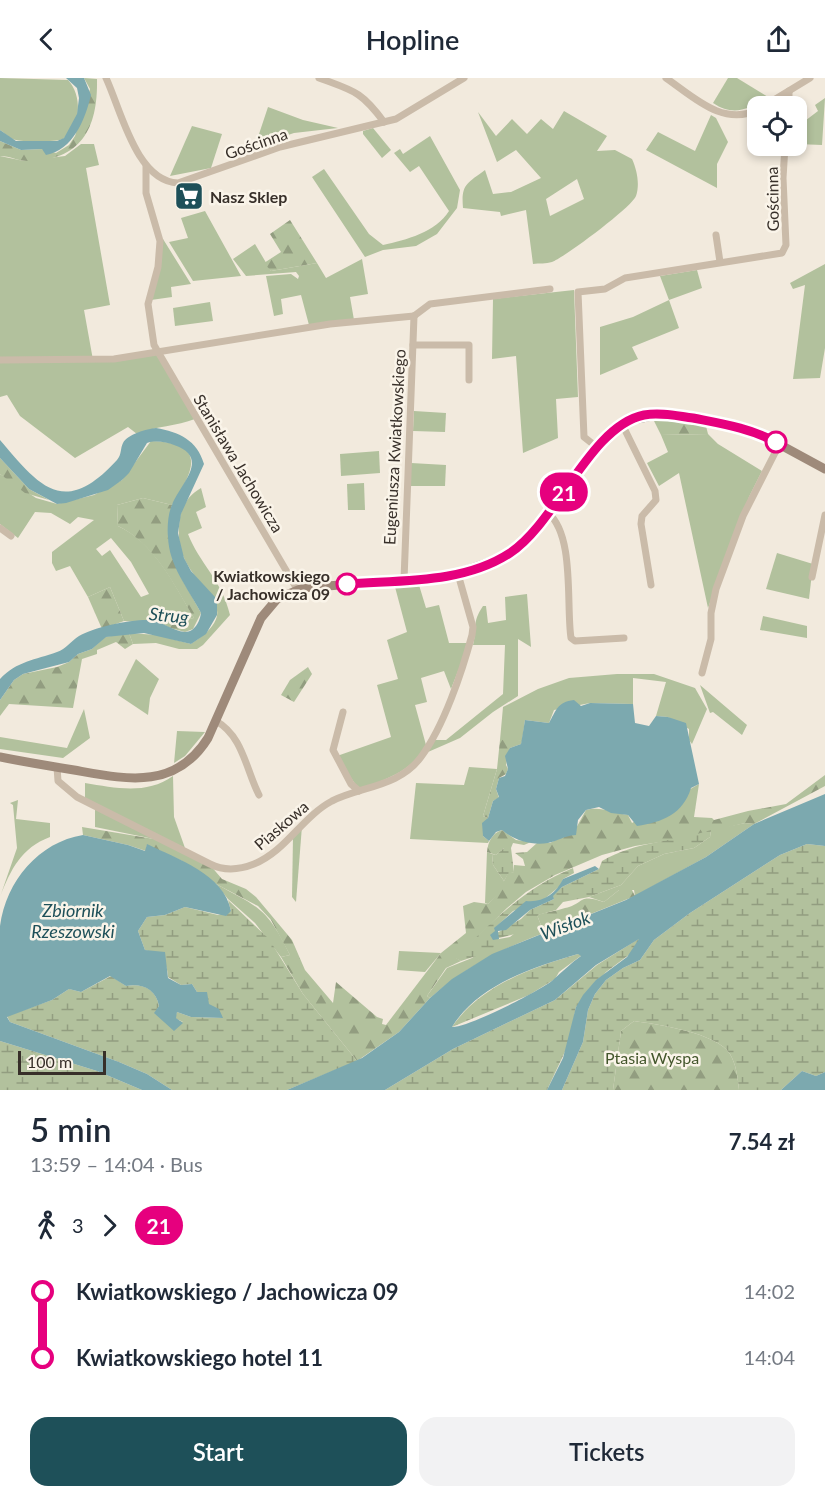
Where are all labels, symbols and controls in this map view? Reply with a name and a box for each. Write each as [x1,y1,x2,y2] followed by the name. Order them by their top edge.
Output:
[30,23,63,56] icon: back
[366,23,459,56] text: Hopline
[762,23,795,56] icon: share
[747,96,807,156] map controls
[747,96,807,156] button: locate
[222,123,290,163] street label: Gościnna
[762,166,782,232] street label: Gościnna
[173,180,205,212] supermarket icon: Nasz Sklep
[210,187,287,206] place label: Nasz Sklep
[379,349,409,545] street label: Eugeniusza Kwiatkowskiego
[190,390,288,536] street label: Stanisława Jachowicza
[765,431,787,453] unlabelled marker
[537,472,591,512] line badge: 21
[552,480,576,505] text: 21
[213,566,330,603] place label: Kwiatkowskiego / Jachowicza 09
[336,573,358,595] marker: Kwiatkowskiego / Jachowicza 09
[148,602,190,628] water label: Strug
[250,796,312,854] street label: Piaskowa
[31,899,115,942] water label: Zbiornik Rzeszowski
[537,906,593,944] water label: Wisłok
[18,1048,106,1076] scale bar
[605,1048,699,1067] park label: Ptasia Wyspa
[27,1052,72,1071] text: 100 m
[30,1109,111,1149] text: 5 min
[729,1128,795,1155] text: 7.54 zł
[30,1152,203,1176] text: 13:59 – 14:04 · Bus
[30,1209,63,1242] icon: walk
[93,1209,126,1242] icon: forward
[72,1213,84,1237] text: 3
[147,1213,171,1238] text: 21
[76,1278,399,1305] text: Kwiatkowskiego / Jachowicza 09
[744,1279,795,1303] text: 14:02
[76,1344,323,1371] text: Kwiatkowskiego hotel 11
[744,1345,795,1369] text: 14:04
[30,1417,407,1486] button: Start
[419,1417,795,1486] button: Tickets

